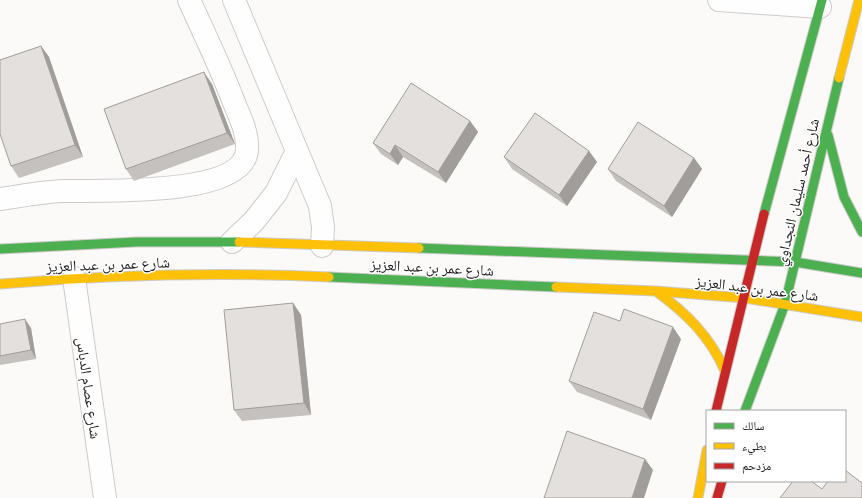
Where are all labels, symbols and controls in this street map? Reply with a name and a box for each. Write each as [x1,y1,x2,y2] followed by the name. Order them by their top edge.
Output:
[769,116,826,268] street label: شارع أحمد سليمان النجداوي
[45,250,170,278] street label: شارع عمر بن عبد العزيز
[369,252,495,282] street label: شارع عمر بن عبد العزيز
[693,269,820,307] street label: شارع عمر بن عبد العزيز
[70,336,108,440] street label: شارع عصام الدباس
[706,410,846,482] legend
[742,416,764,435] text: سالك
[742,436,766,456] text: بطيء
[742,456,771,475] text: مزدحم

